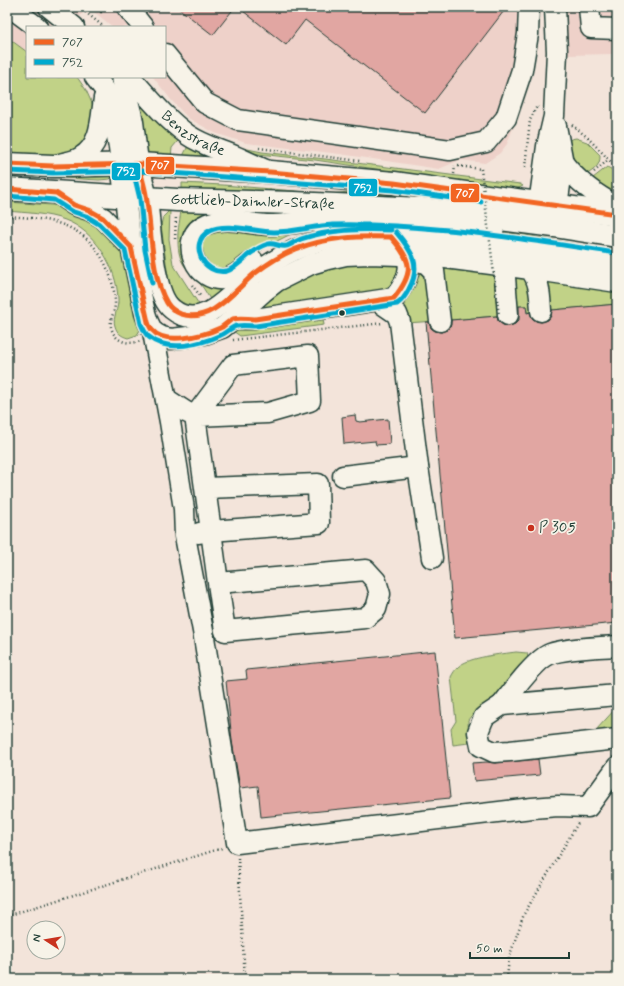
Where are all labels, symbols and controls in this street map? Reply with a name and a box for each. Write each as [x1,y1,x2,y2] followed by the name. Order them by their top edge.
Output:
[26,26,166,78] legend
[62,35,83,51] text: 707
[62,55,83,71] text: 752
[156,106,228,161] street label: Benzstraße
[145,156,175,175] line badge: 707
[150,159,170,173] text: 707
[111,162,141,181] line badge: 752
[116,165,136,179] text: 752
[348,178,378,197] line badge: 752
[353,182,373,196] text: 752
[450,183,480,203] line badge: 707
[455,187,475,201] text: 707
[170,190,335,215] street label: Gottlieb-Daimler-Straße
[337,308,347,318] unlabelled marker
[539,518,576,538] place label: P 305
[526,523,536,533] marker: P 305
[26,920,66,960] north arrow
[30,933,45,943] text: N
[470,934,569,960] scale bar
[476,941,503,957] text: 50 m

